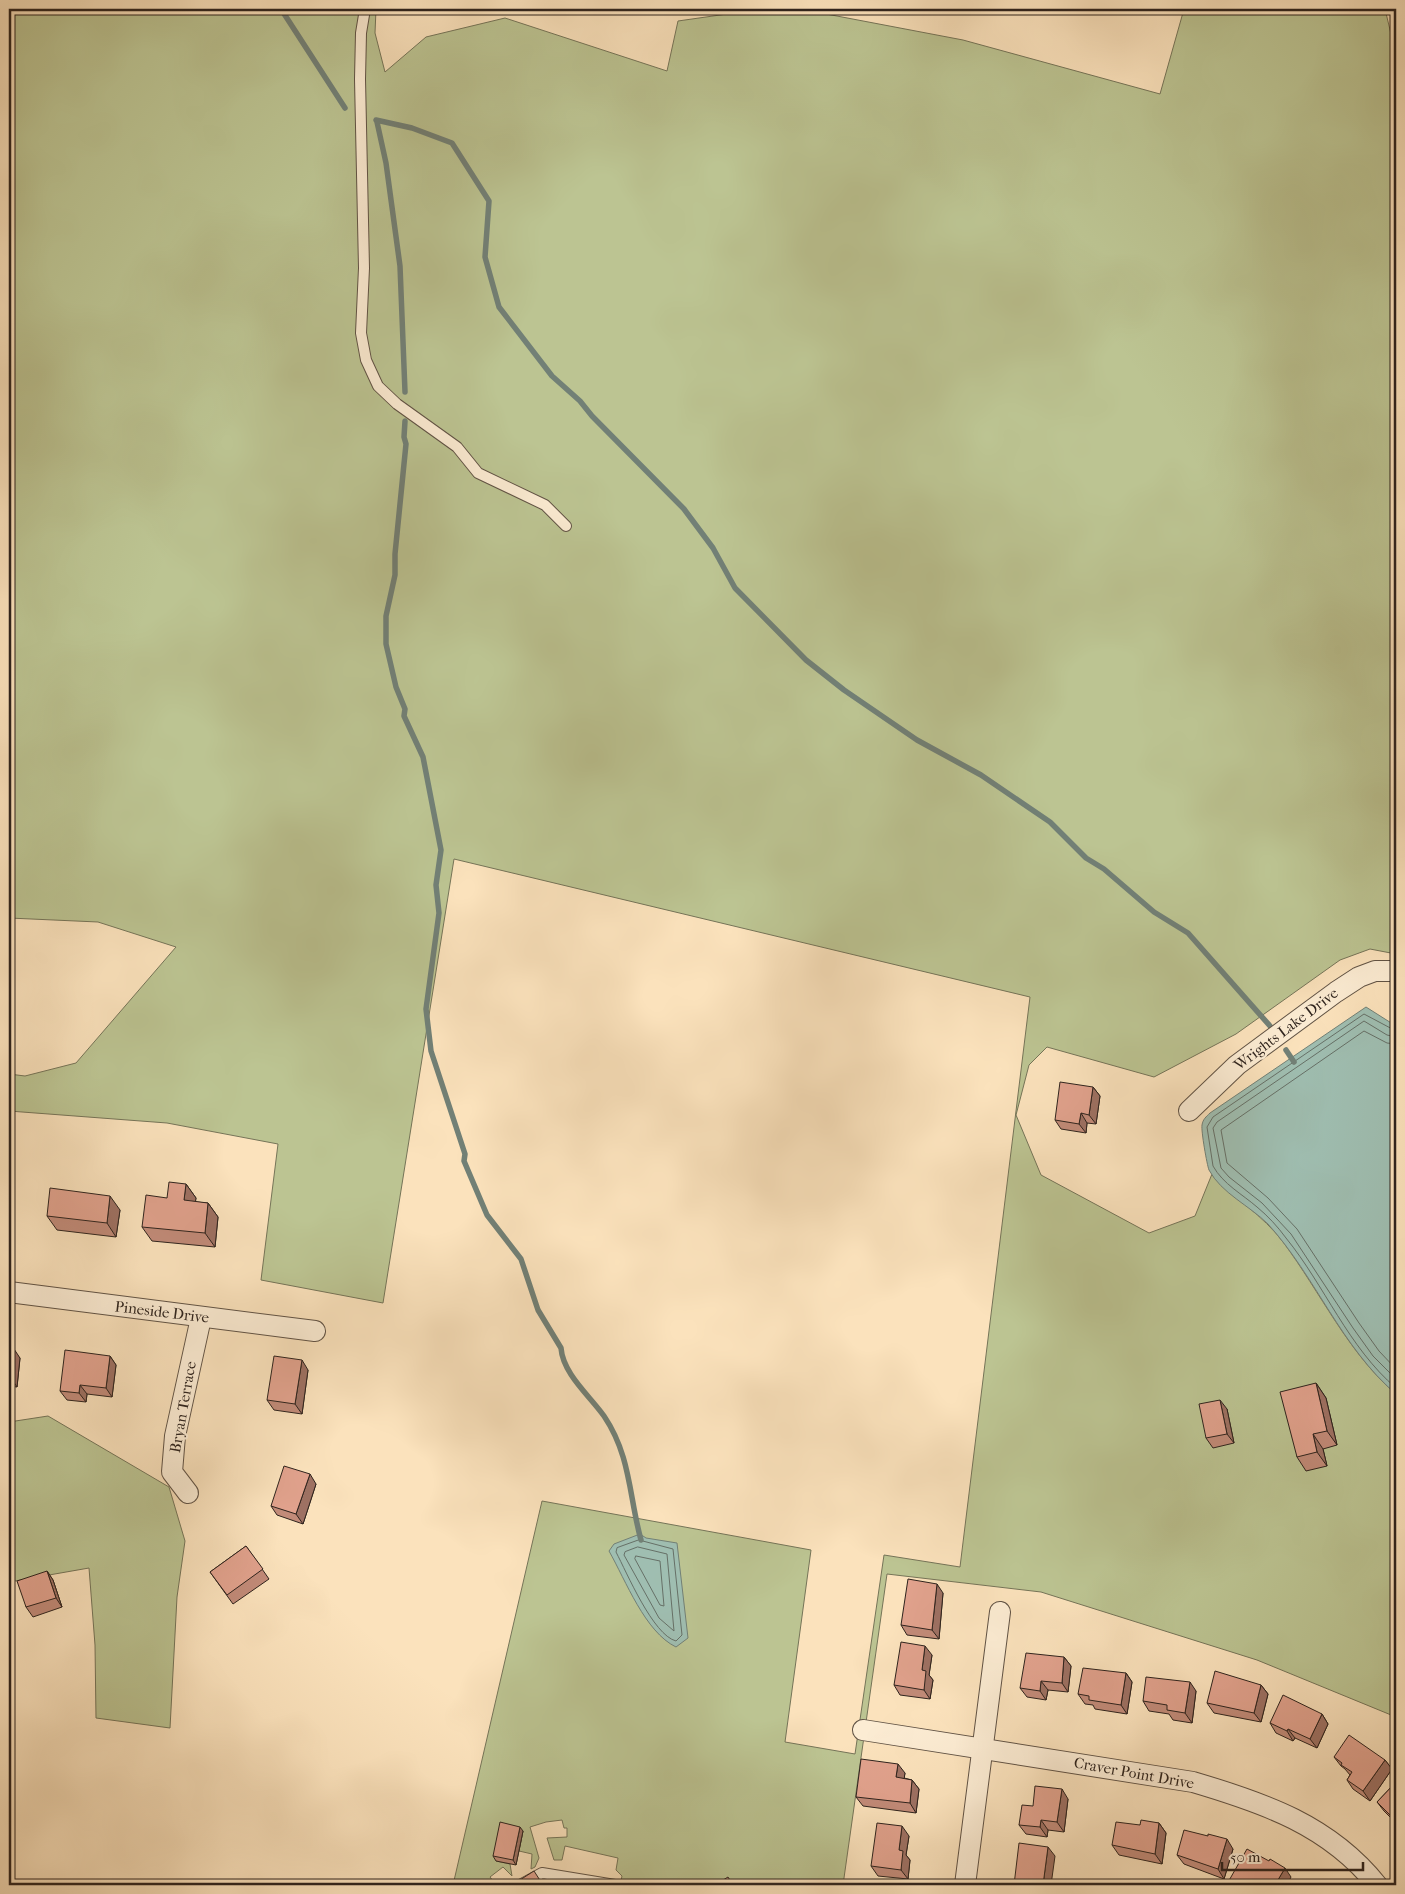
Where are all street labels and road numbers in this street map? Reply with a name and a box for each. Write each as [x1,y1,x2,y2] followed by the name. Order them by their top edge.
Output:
[1230,984,1342,1075] street label: Wrights Lake Drive
[114,1297,211,1327] street label: Pineside Drive
[166,1359,200,1454] street label: Bryan Terrace
[1072,1754,1196,1793] street label: Craver Point Drive

